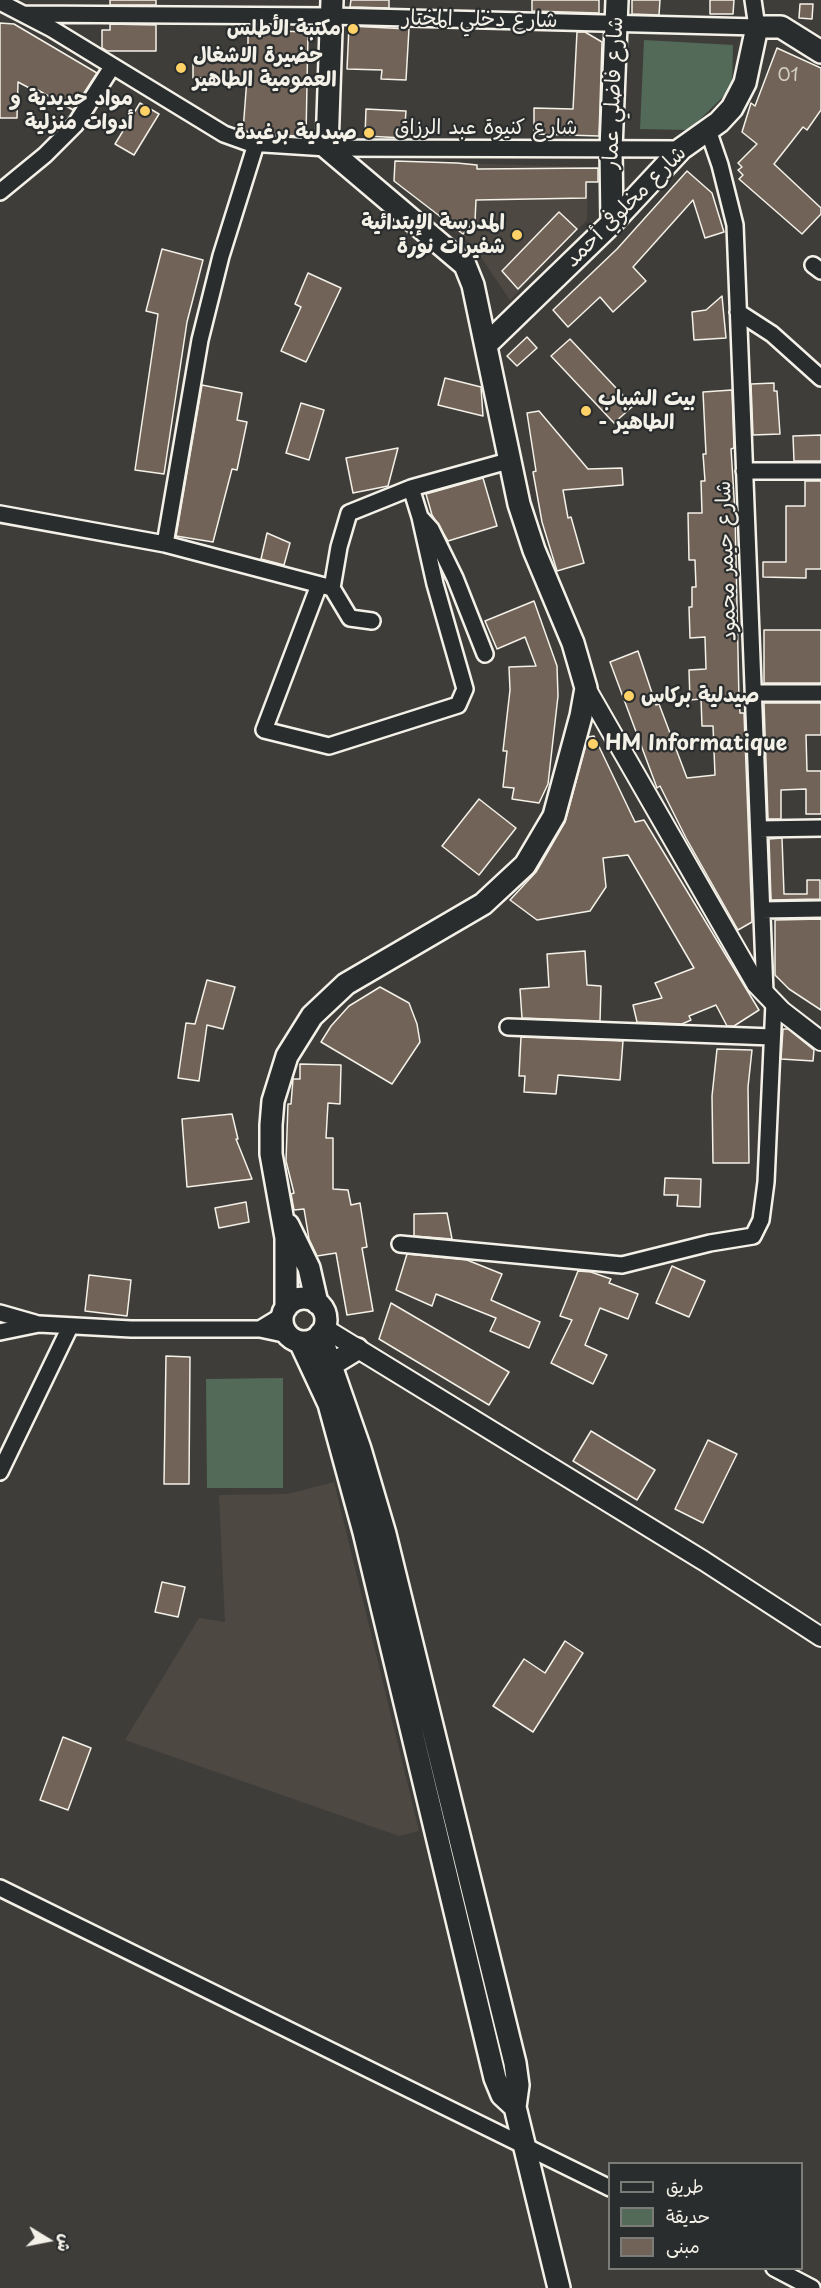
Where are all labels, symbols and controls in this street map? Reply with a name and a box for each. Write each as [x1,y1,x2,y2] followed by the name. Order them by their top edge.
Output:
[402,6,558,34] street label: شارع دخلي المختار
[227,16,341,42] place label: مكتبة الأطلس
[599,16,629,170] street label: شارع فاضلي عمار
[346,22,360,36] marker: مكتبة الأطلس
[193,43,337,93] place label: حضيرة الاشغال العمومية الطاهير
[174,61,188,75] marker: حضيرة الاشغال العمومية الطاهير
[777,65,799,87] house number: 01
[10,86,133,136] place label: مواد حديدية و أدوات منزلية
[138,104,152,118] marker: مواد حديدية و أدوات منزلية
[394,115,578,141] street label: شارع كنيوة عبد الرزاق
[235,120,357,146] place label: صيدلية برغيدة
[362,126,376,140] marker: صيدلية برغيدة
[560,141,692,273] street label: شارع مخلوفي أحمد
[361,210,505,260] place label: المدرسة الإبتدائية شفيرات نورة
[510,228,524,242] marker: المدرسة الإبتدائية شفيرات نورة
[598,386,696,436] place label: بيت الشباب - الطاهير
[579,404,593,418] marker: بيت الشباب - الطاهير
[712,480,742,642] street label: شارع حيمر محمود
[641,683,759,709] place label: صيدلية بركاس
[622,689,636,703] marker: صيدلية بركاس
[605,731,787,757] place label: HM Informatique
[586,737,600,751] marker: HM Informatique
[608,2162,803,2270] legend
[666,2172,704,2199] text: طريق
[666,2202,710,2229] text: حديقة
[18,2210,78,2270] north arrow
[52,2232,79,2254] text: ش
[666,2232,700,2259] text: مبنى

